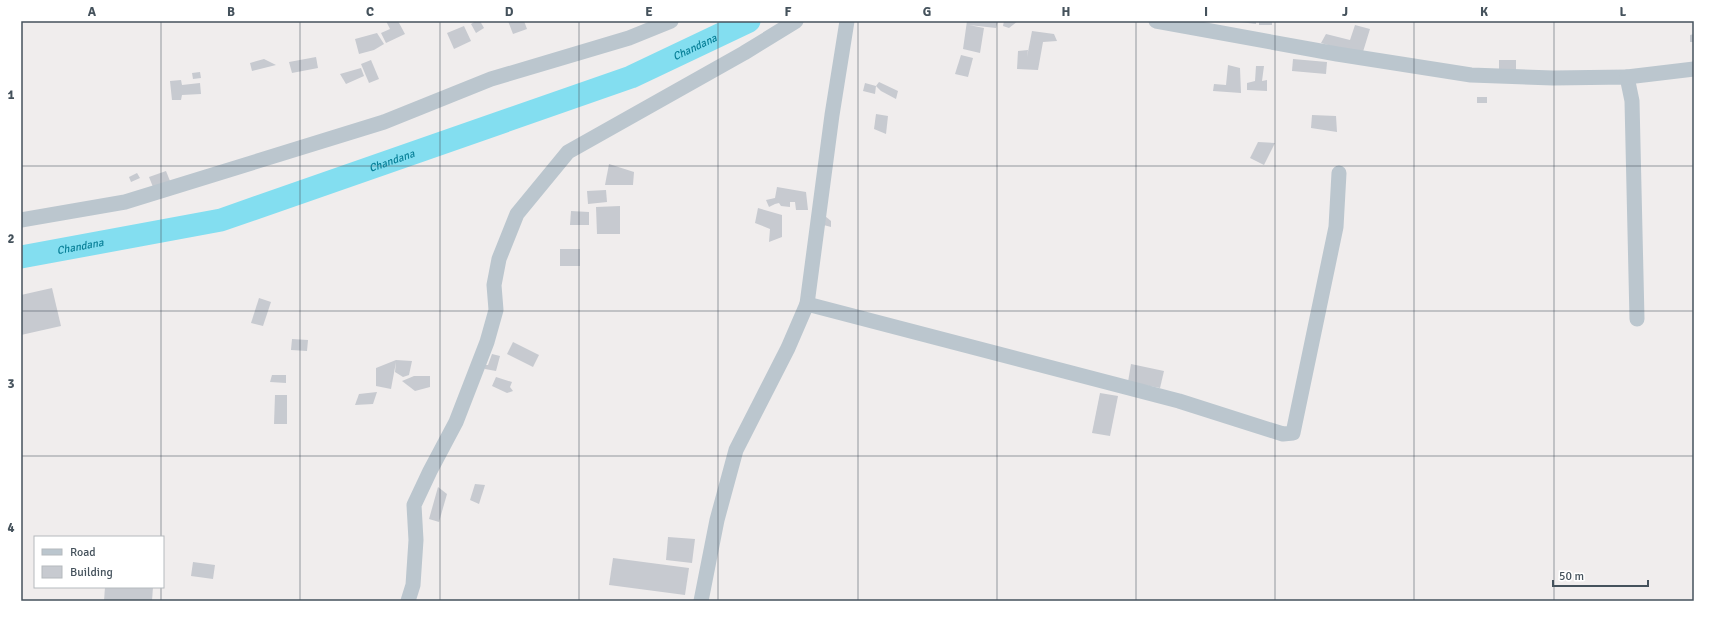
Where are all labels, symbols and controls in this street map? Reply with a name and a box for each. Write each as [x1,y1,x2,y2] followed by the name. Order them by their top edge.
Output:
[88,4,97,20] text: A
[227,4,235,20] text: B
[366,4,374,20] text: C
[505,4,514,20] text: D
[645,4,653,20] text: E
[785,4,792,20] text: F
[923,4,931,20] text: G
[1062,4,1070,20] text: H
[1204,4,1208,20] text: I
[1342,4,1348,20] text: J
[1480,4,1488,20] text: K
[1620,4,1627,20] text: L
[670,31,719,63] water label: Chandana
[7,87,15,103] text: 1
[367,146,416,174] water label: Chandana
[7,231,15,247] text: 2
[56,235,105,257] water label: Chandana
[7,376,15,392] text: 3
[7,520,15,536] text: 4
[34,536,164,588] legend
[70,545,96,560] text: Road
[1553,562,1648,588] scale bar
[70,565,113,580] text: Building
[1559,569,1584,584] text: 50 m

